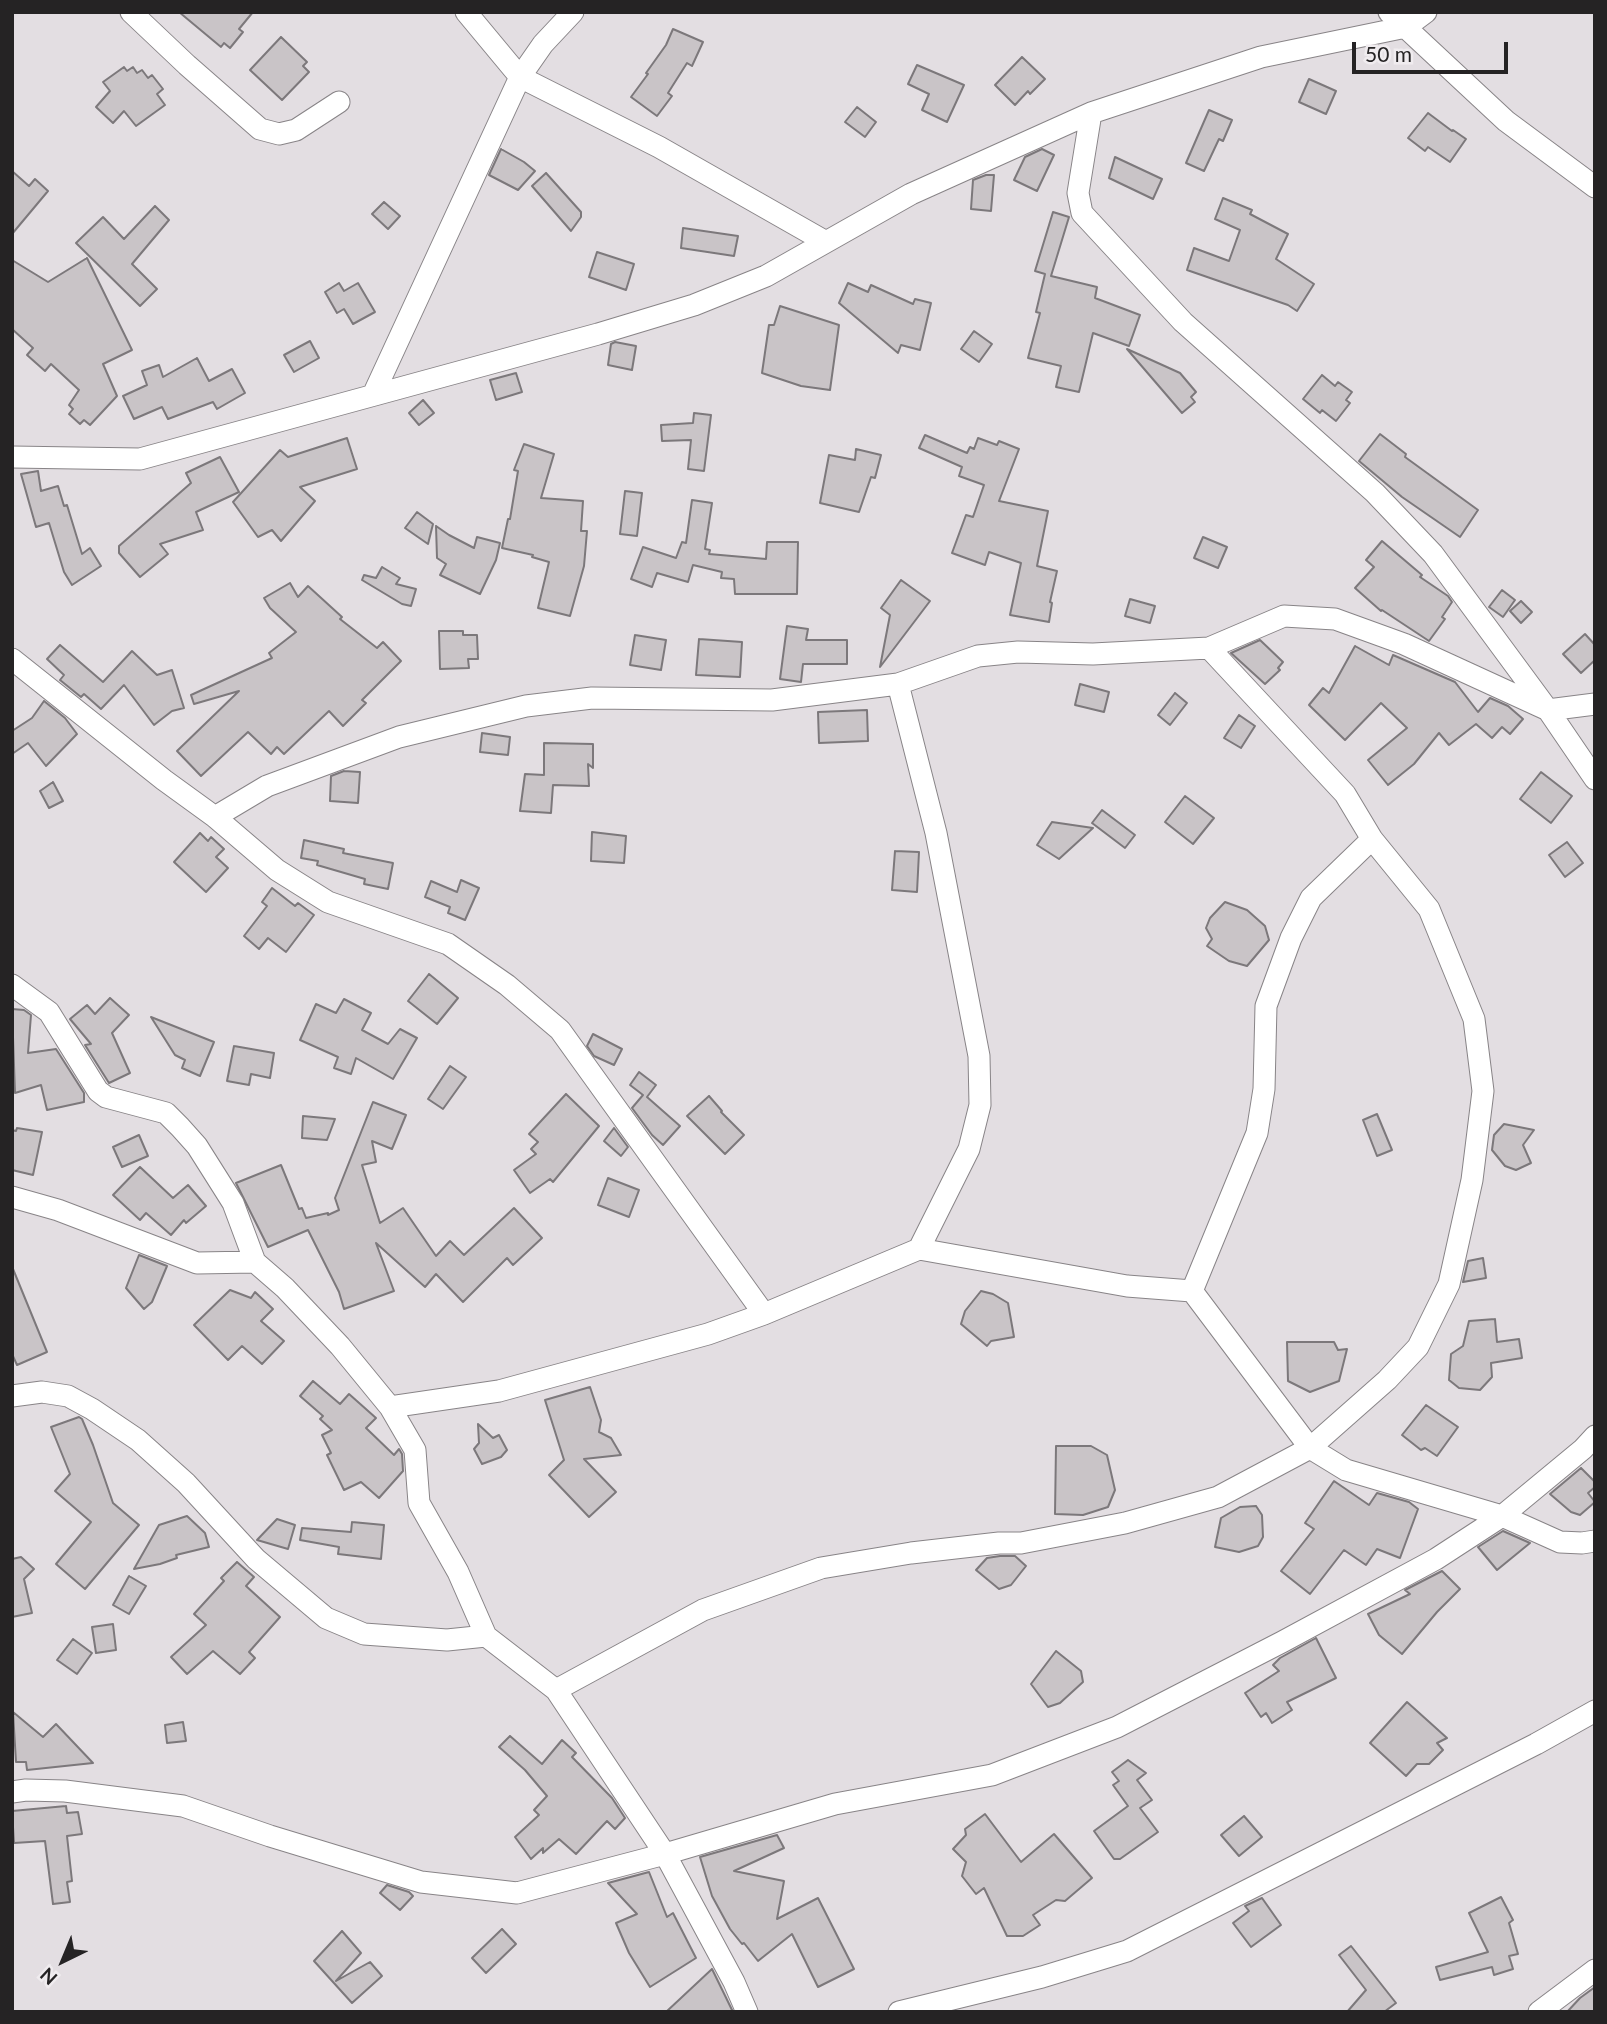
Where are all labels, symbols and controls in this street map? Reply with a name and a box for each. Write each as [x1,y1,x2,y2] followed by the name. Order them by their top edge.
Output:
[1355,28,1511,72] scale bar
[1365,41,1412,66] text: 50 m
[28,1926,98,1996] north arrow
[35,1963,62,1990] text: N

